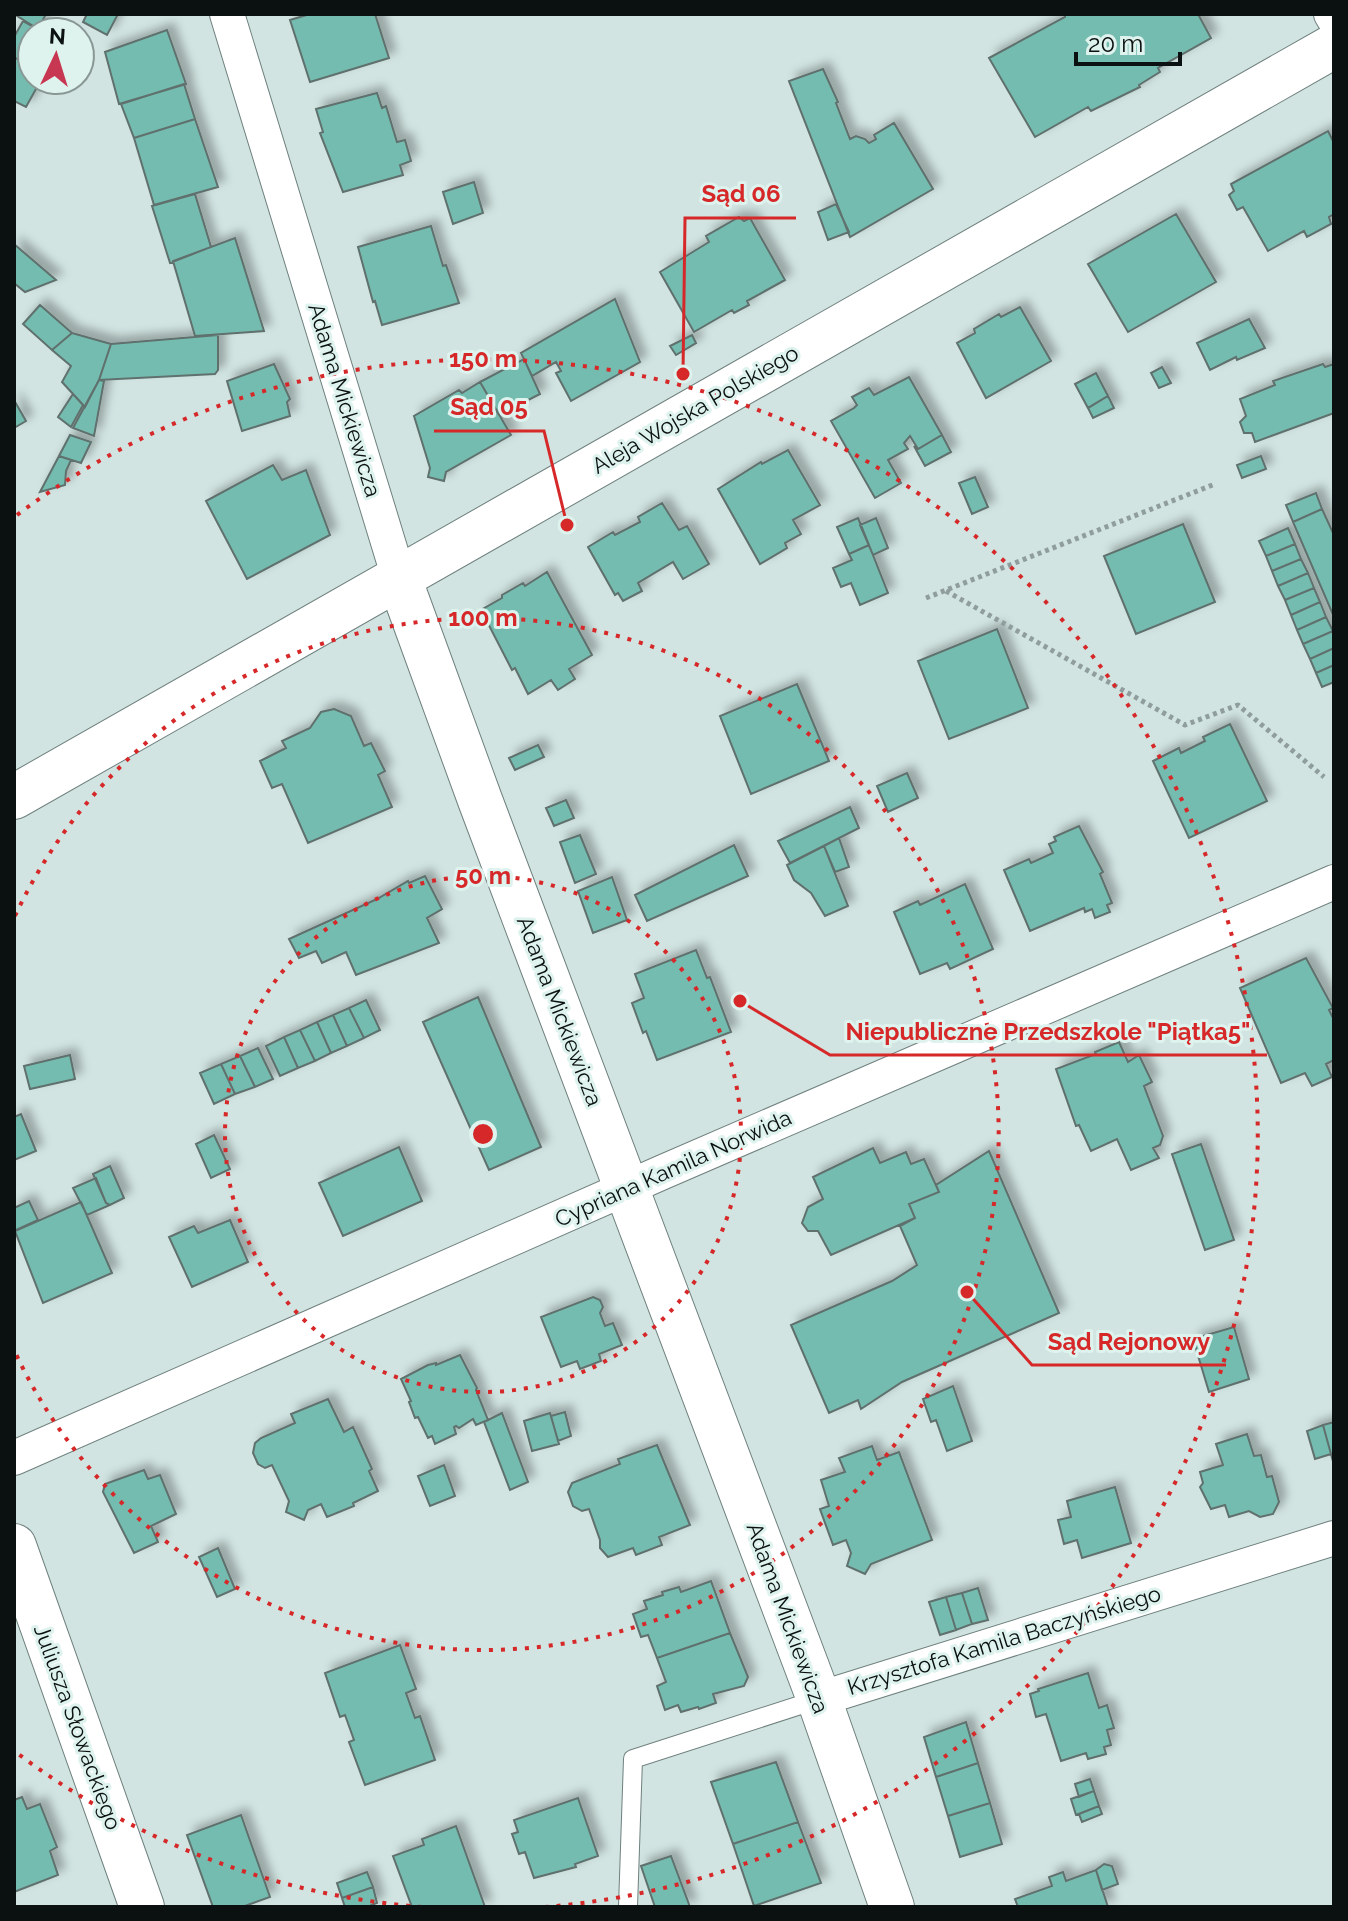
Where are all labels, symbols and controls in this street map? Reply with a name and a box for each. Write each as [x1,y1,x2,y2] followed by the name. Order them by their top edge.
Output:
[16,16,96,96] north arrow
[1076,16,1180,66] scale bar
[48,22,67,50] text: N
[1088,29,1143,58] text: 20 m
[685,170,796,218] callout: Sąd 06
[702,179,780,208] text: Sąd 06
[303,300,387,500] street label: Adama Mickiewicza
[587,339,803,479] street label: Aleja Wojska Polskiego
[449,344,517,373] text: 150 m
[434,383,544,431] callout: Sąd 05
[450,392,528,421] text: Sąd 05
[448,603,518,632] text: 100 m
[455,861,511,890] text: 50 m
[512,913,608,1109] street label: Adama Mickiewicza
[830,1007,1267,1055] callout: Niepubliczne Przedszkole "Piątka5"
[845,1017,1251,1046] text: Niepubliczne Przedszkole "Piątka5"
[551,1104,795,1232] street label: Cypriana Kamila Norwida
[469,1120,497,1148] centre of rings
[1032,1317,1226,1365] callout: Sąd Rejonowy
[1048,1327,1210,1356] text: Sąd Rejonowy
[741,1519,835,1717] street label: Adama Mickiewicza
[844,1580,1164,1700] street label: Krzysztofa Kamila Baczyńskiego
[29,1621,127,1833] street label: Juliusza Słowackiego

